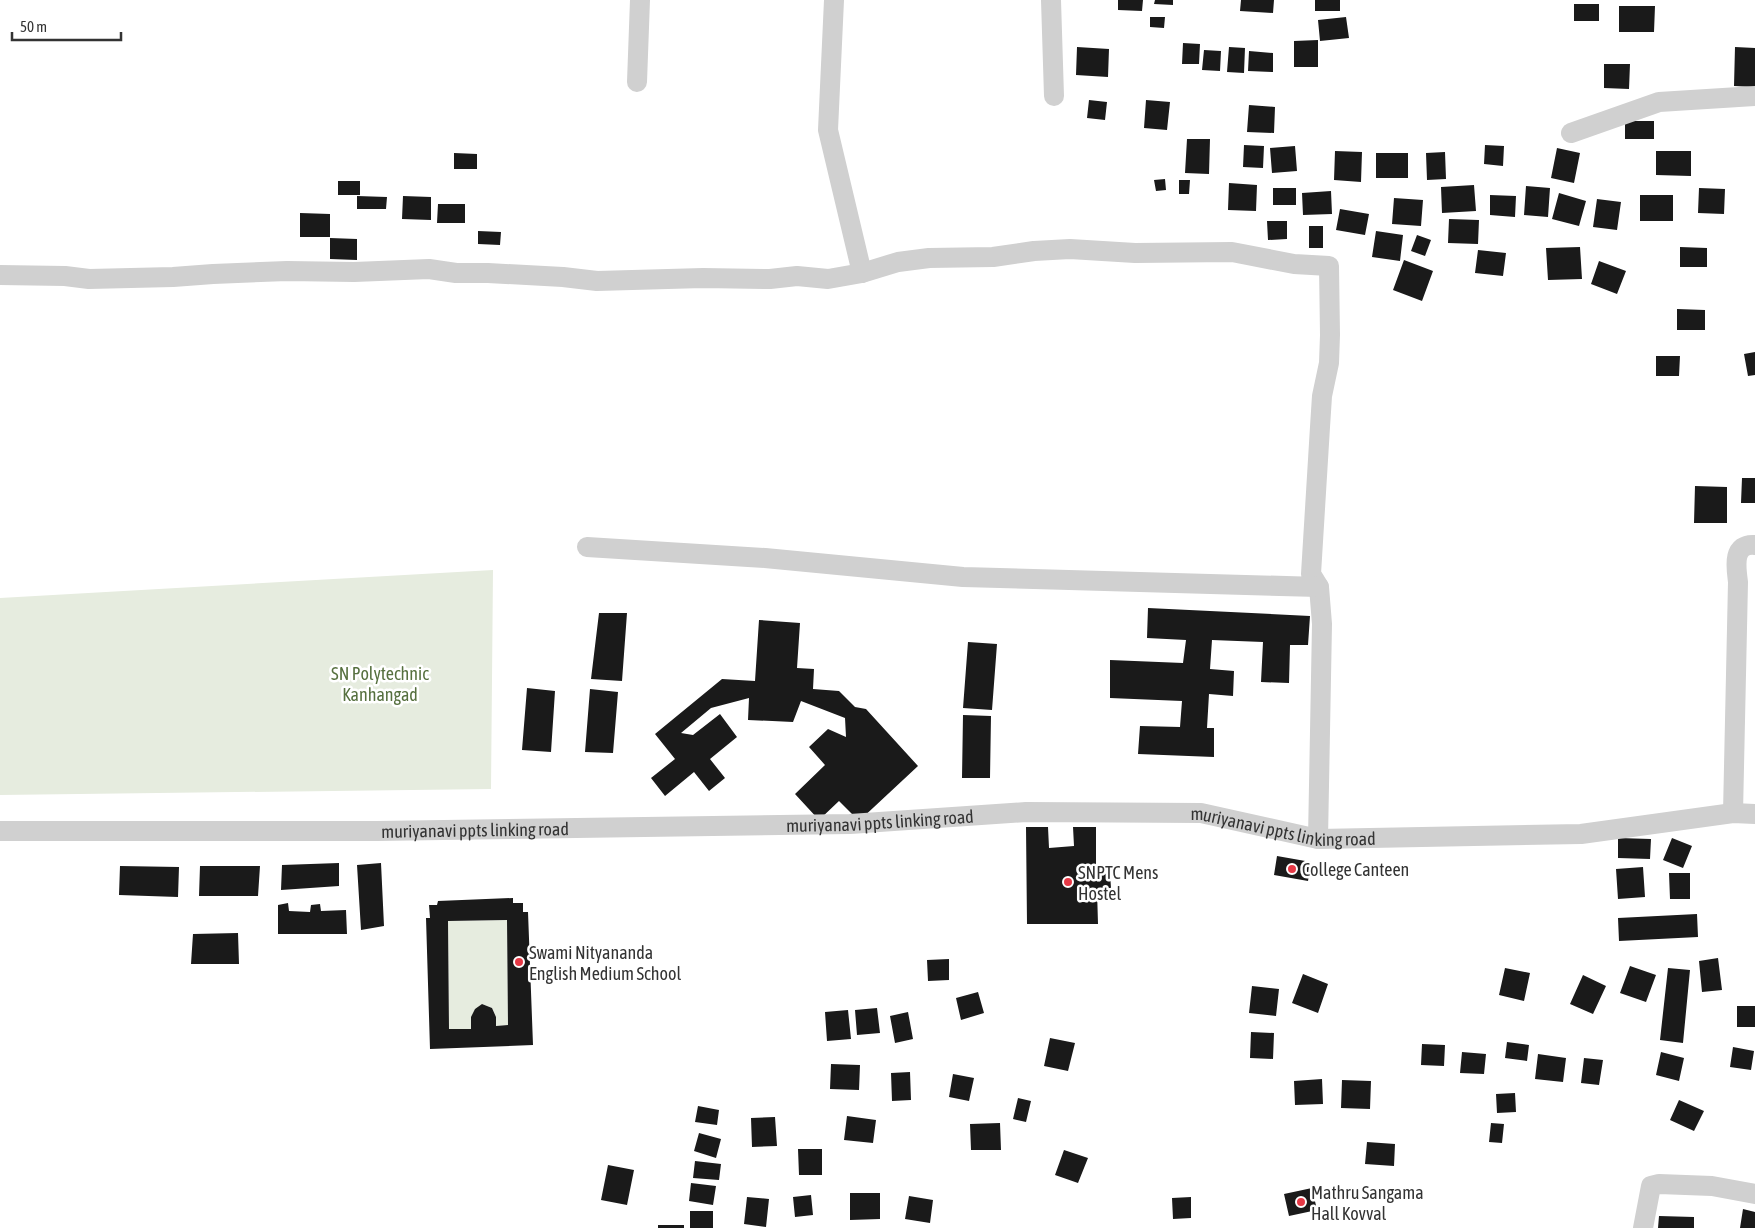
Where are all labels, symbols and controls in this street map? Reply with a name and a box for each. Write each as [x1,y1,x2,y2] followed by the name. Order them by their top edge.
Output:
[12,10,121,42] scale bar
[20,18,47,35] text: 50 m
[331,663,429,705] park label: SN Polytechnic Kanhangad
[1191,802,1376,850] street label: muriyanavi ppts linking road
[786,805,974,835] street label: muriyanavi ppts linking road
[381,818,569,841] street label: muriyanavi ppts linking road
[1302,859,1409,880] place label: College Canteen
[1078,862,1158,904] place label: SNPTC Mens Hostel
[1286,863,1298,875] marker: College Canteen
[1062,876,1074,888] marker: SNPTC Mens Hostel
[529,942,681,984] place label: Swami Nityananda English Medium School
[513,956,525,968] marker: Swami Nityananda English Medium School
[1311,1182,1424,1224] place label: Mathru Sangama Hall Kovval
[1295,1196,1307,1208] marker: Mathru Sangama Hall Kovval

